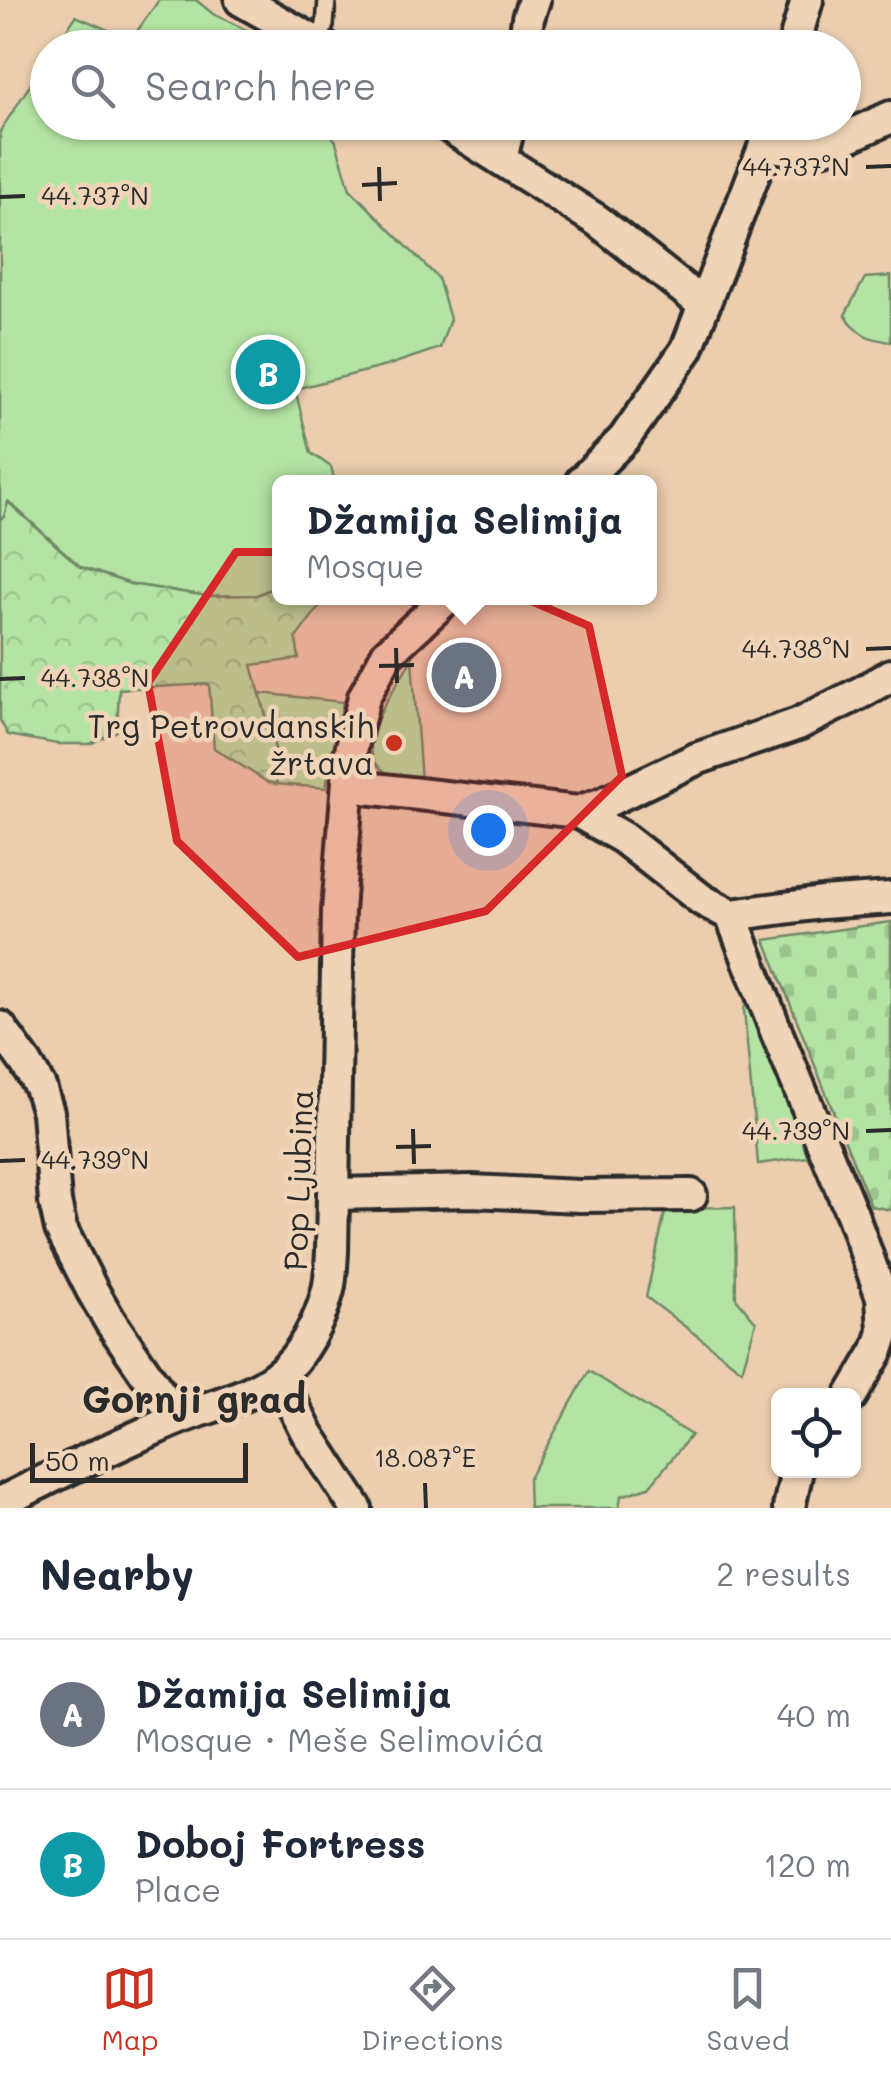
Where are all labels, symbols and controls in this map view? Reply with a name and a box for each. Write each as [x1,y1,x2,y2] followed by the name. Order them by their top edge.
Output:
[30,30,861,140] search box
[65,58,120,113] icon: search
[145,60,376,110] text: Search here
[742,150,850,182] text: 44.737°N
[41,179,149,211] text: 44.737°N
[236,334,300,410] pin: B
[272,475,657,605] popup
[306,494,623,544] text: Džamija Selimija
[306,544,424,586] text: Mosque
[742,632,850,664] text: 44.738°N
[432,638,496,712] pin: A
[41,661,149,693] text: 44.738°N
[88,704,374,783] place label: Trg Petrovdanskih žrtava
[383,732,405,754] marker: Trg Petrovdanskih žrtava
[463,805,514,856] your location
[273,1089,321,1271] street label: Pop Ljubina
[742,1114,850,1146] text: 44.739°N
[41,1143,149,1175] text: 44.739°N
[82,1373,306,1423] district label: Gornji grad
[771,1388,861,1478] map controls
[771,1388,861,1478] button: locate
[30,1438,248,1482] scale bar
[374,1441,476,1473] text: 18.087°E
[45,1442,110,1478] text: 50 m
[40,1546,194,1601] text: Nearby
[716,1552,851,1594] text: 2 results
[135,1668,451,1718] text: Džamija Selimija
[61,1693,84,1735] text: A
[777,1693,851,1735] text: 40 m
[135,1718,544,1760] text: Mosque · Meše Selimovića
[135,1818,425,1868] text: Doboj Fortress
[62,1843,83,1885] text: B
[763,1843,851,1885] text: 120 m
[135,1868,221,1910] text: Place
[101,1961,158,2057] tab: Map
[361,1961,504,2057] tab: Directions
[706,1961,790,2057] tab: Saved

